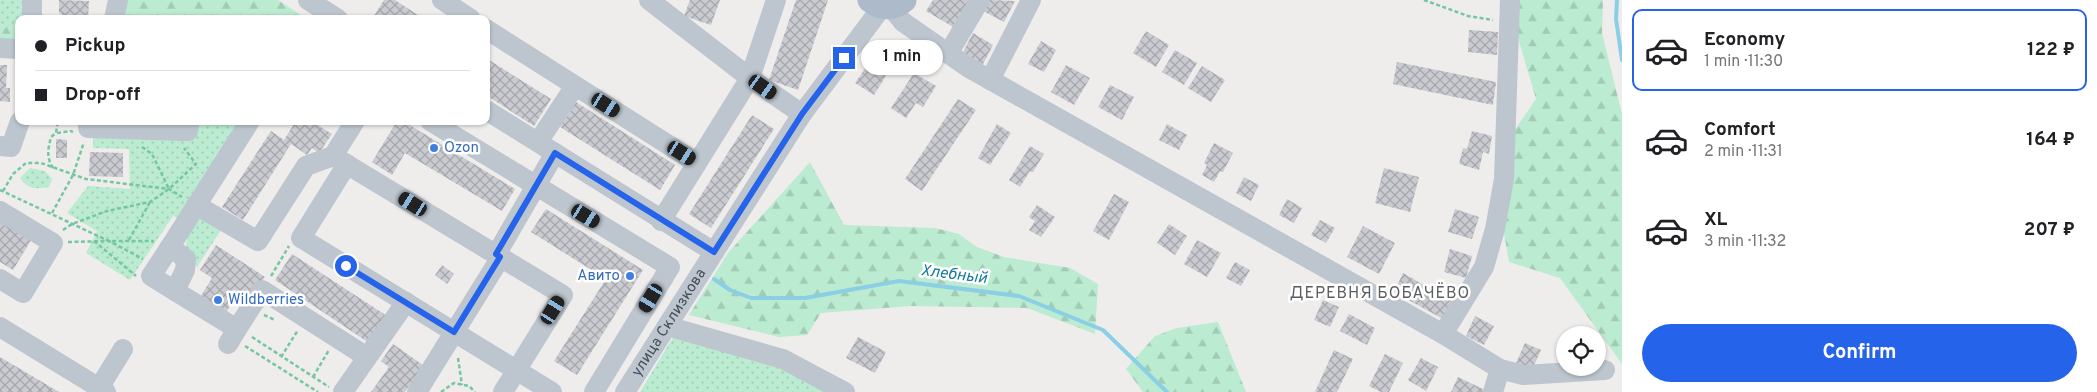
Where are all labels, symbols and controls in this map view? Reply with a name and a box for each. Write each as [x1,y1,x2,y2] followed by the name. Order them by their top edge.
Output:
[1644,28,1689,73] icon: car
[1704,28,1785,52] text: Economy
[65,34,125,58] text: Pickup
[2027,38,2075,62] text: 122 ₽
[862,40,944,76] callout: 1 min
[833,47,855,69] route end
[883,47,921,67] text: 1 min
[1704,52,1783,72] text: 1 min · 11:30
[746,72,779,102] car
[65,83,140,107] text: Drop-off
[589,91,622,119] car
[1644,118,1689,163] icon: car
[1704,118,1776,142] text: Comfort
[2026,128,2075,152] text: 164 ₽
[444,139,479,158] place label: Ozon
[665,139,698,167] car
[428,142,440,154] marker: Ozon
[1704,142,1783,162] text: 2 min · 11:31
[396,190,429,218] car
[569,202,602,230] car
[1644,208,1689,253] icon: car
[1704,208,1727,232] text: XL
[2024,218,2075,242] text: 207 ₽
[1704,232,1786,252] text: 3 min · 11:32
[335,255,357,277] route start
[920,261,989,289] water label: Хлебный
[628,265,711,381] street label: улица Склизкова
[577,267,620,286] place label: Авито
[624,270,636,282] marker: Авито
[636,281,665,315] car
[1290,282,1470,304] district label: ДЕРЕВНЯ БОБАЧЁВО
[228,291,304,310] place label: Wildberries
[538,293,567,327] car
[212,294,224,306] marker: Wildberries
[1642,324,2077,382] button: Confirm
[1556,326,1606,376] map controls
[1556,326,1606,376] button: locate

